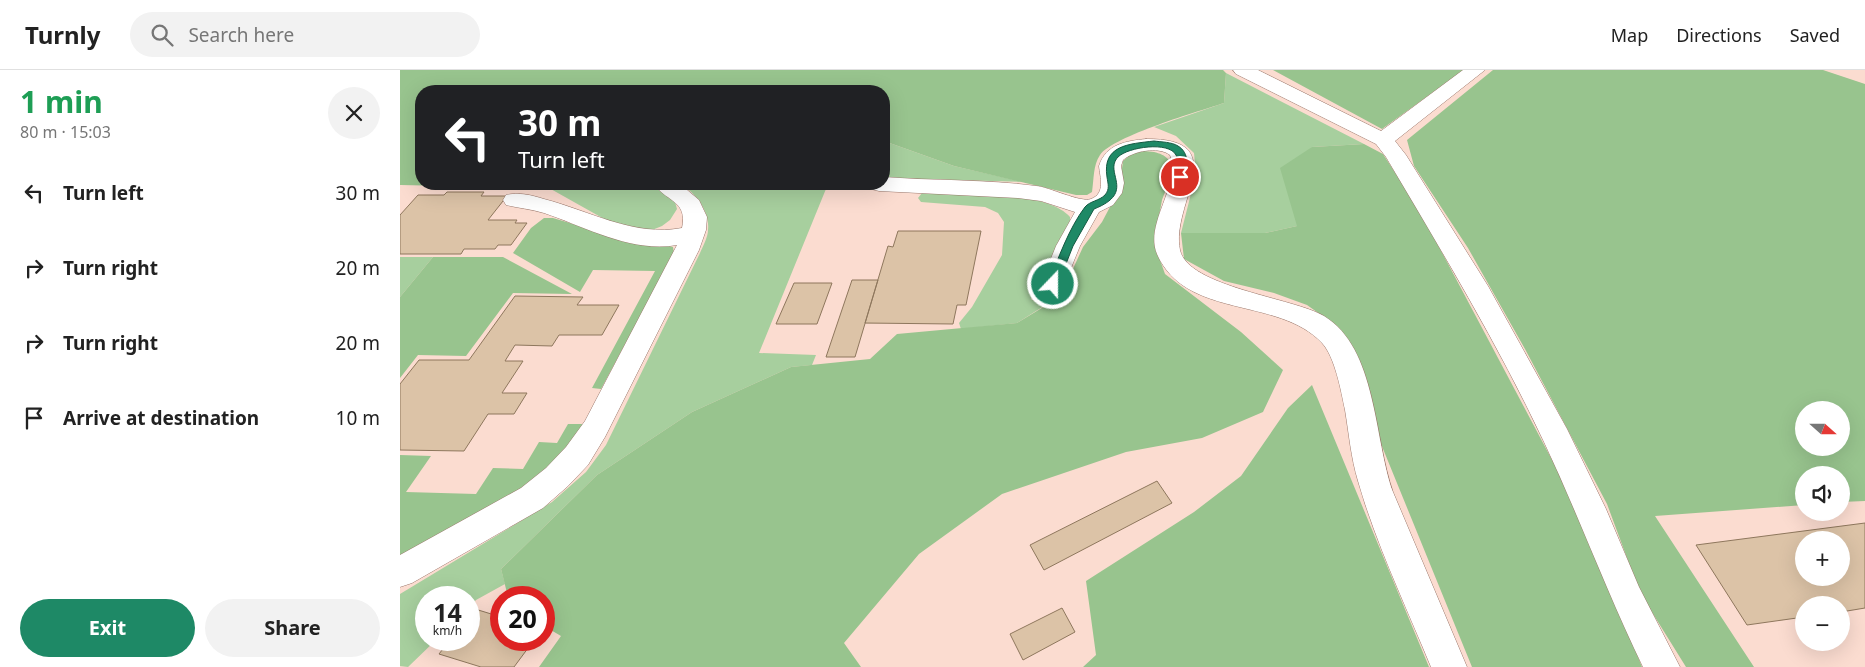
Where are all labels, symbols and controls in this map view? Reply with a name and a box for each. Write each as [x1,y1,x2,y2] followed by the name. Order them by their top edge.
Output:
[130,12,480,57] search box
[25,18,100,51] text: Turnly
[148,21,176,49] icon: search
[188,22,294,48] text: Search here
[1611,23,1648,47] text: Map
[1676,23,1762,47] text: Directions
[1790,23,1840,47] text: Saved
[20,81,103,122] text: 1 min
[328,87,380,139] button: close
[518,99,601,146] text: 30 m
[435,105,500,170] icon: left
[20,121,111,143] text: 80 m · 15:03
[518,144,605,174] text: Turn left
[1159,156,1201,198] pin
[1166,163,1194,191] icon: arrive
[20,179,48,207] icon: left
[63,180,144,206] text: Turn left
[336,180,380,206] text: 30 m
[20,254,48,282] icon: right
[63,255,158,281] text: Turn right
[336,255,380,281] text: 20 m
[1026,257,1078,309] position arrow
[20,329,48,357] icon: right
[63,330,158,356] text: Turn right
[336,330,380,356] text: 20 m
[1795,401,1850,456] north arrow
[1795,401,1850,651] map controls
[20,404,48,432] icon: arrive
[63,405,259,431] text: Arrive at destination
[336,405,380,431] text: 10 m
[1795,466,1850,521] button: sound
[1795,531,1850,586] button: +
[490,586,555,651] speed limit sign: 20
[433,595,462,629] text: 14
[1795,596,1850,651] button: −
[20,599,195,657] button: Exit
[205,599,380,657] button: Share
[433,622,462,639] text: km/h

